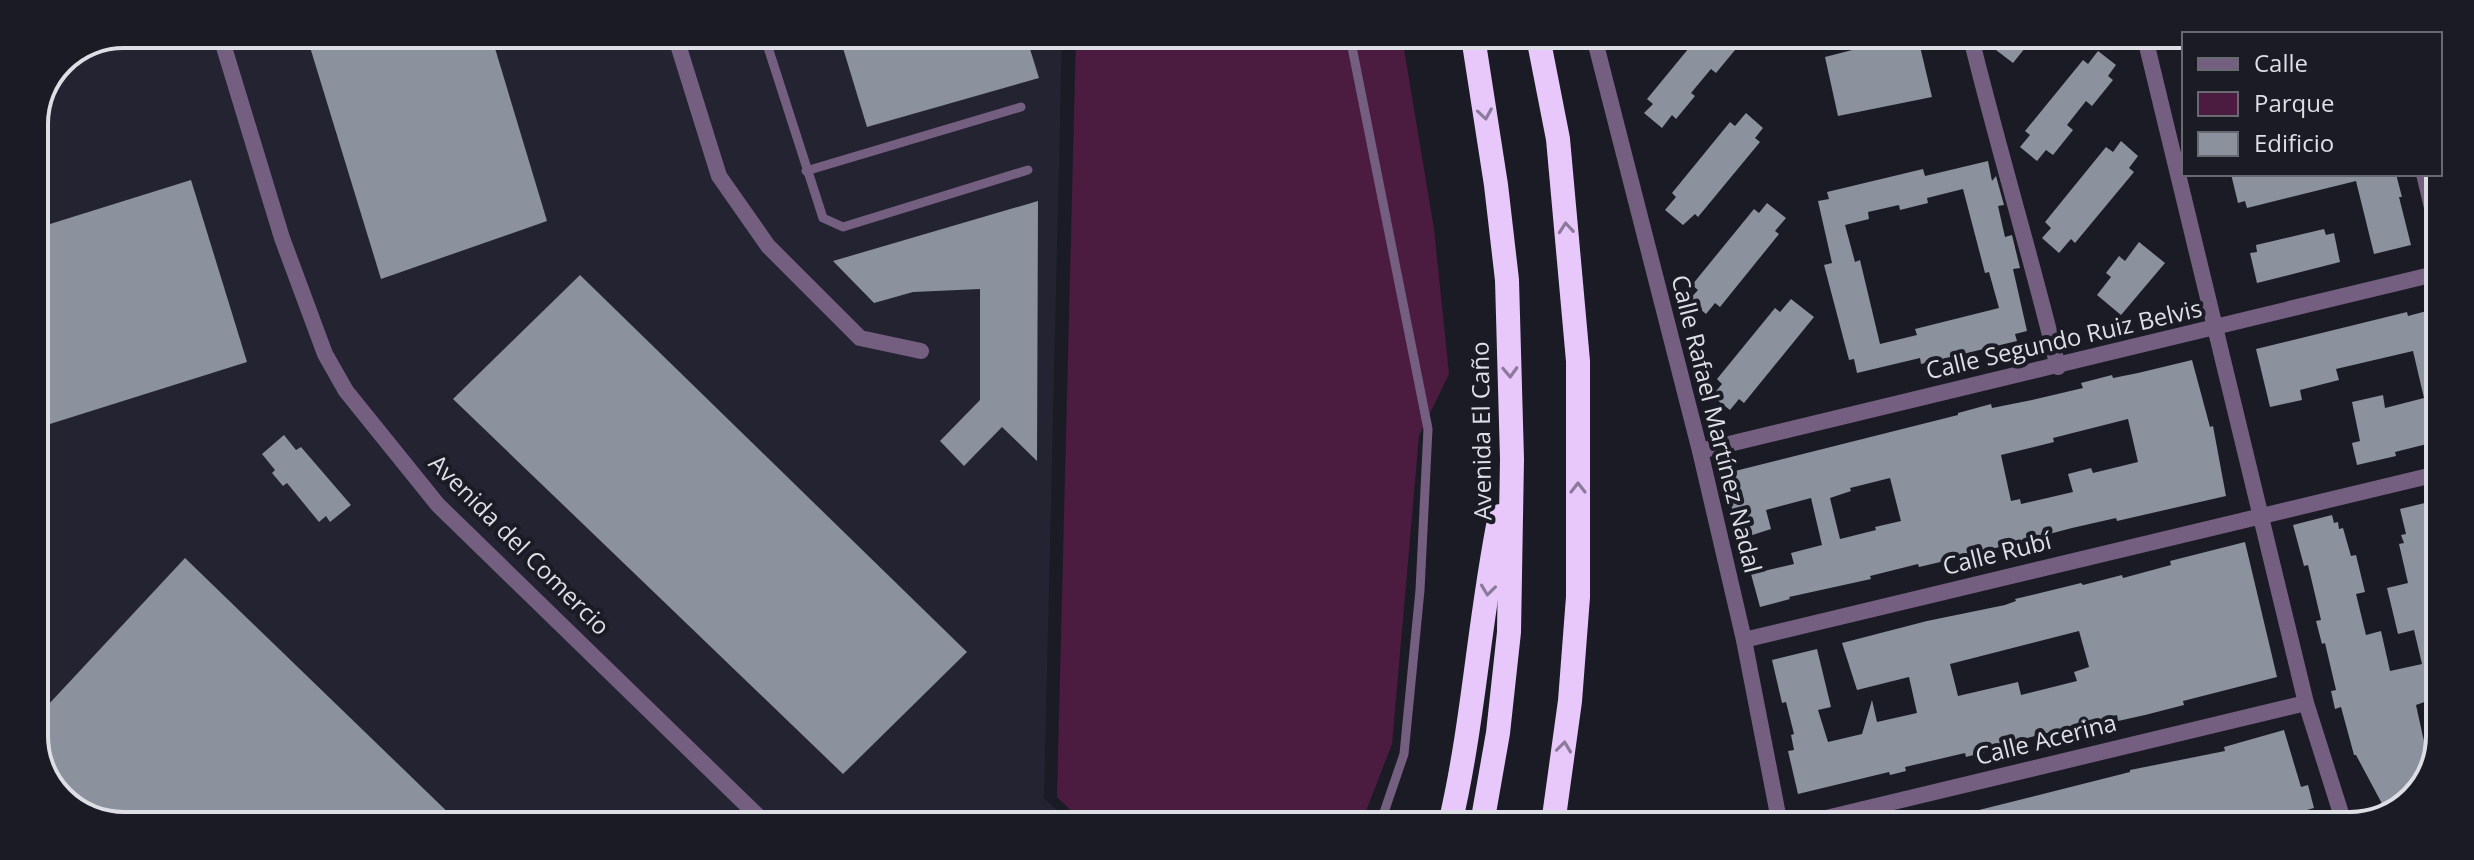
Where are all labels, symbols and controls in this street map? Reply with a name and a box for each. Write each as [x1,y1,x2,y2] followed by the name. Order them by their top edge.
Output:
[2182,32,2442,176] legend
[2254,46,2308,79] text: Calle
[2254,86,2334,119] text: Parque
[1476,107,1493,121] one-way arrow
[2254,126,2334,159] text: Edificio
[1558,221,1575,234] one-way arrow
[1664,271,1770,576] street label: Calle Rafael Martínez Nadal
[1922,291,2205,386] street label: Calle Segundo Ruiz Belvis
[1462,341,1499,521] street label: Avenida El Caño
[1501,366,1519,379] one-way arrow
[422,446,618,642] street label: Avenida del Comercio
[1569,481,1587,494] one-way arrow
[1939,523,2055,582] street label: Calle Rubí
[1479,584,1496,597] one-way arrow
[1972,705,2120,772] street label: Calle Acerina
[1555,740,1572,753] one-way arrow

